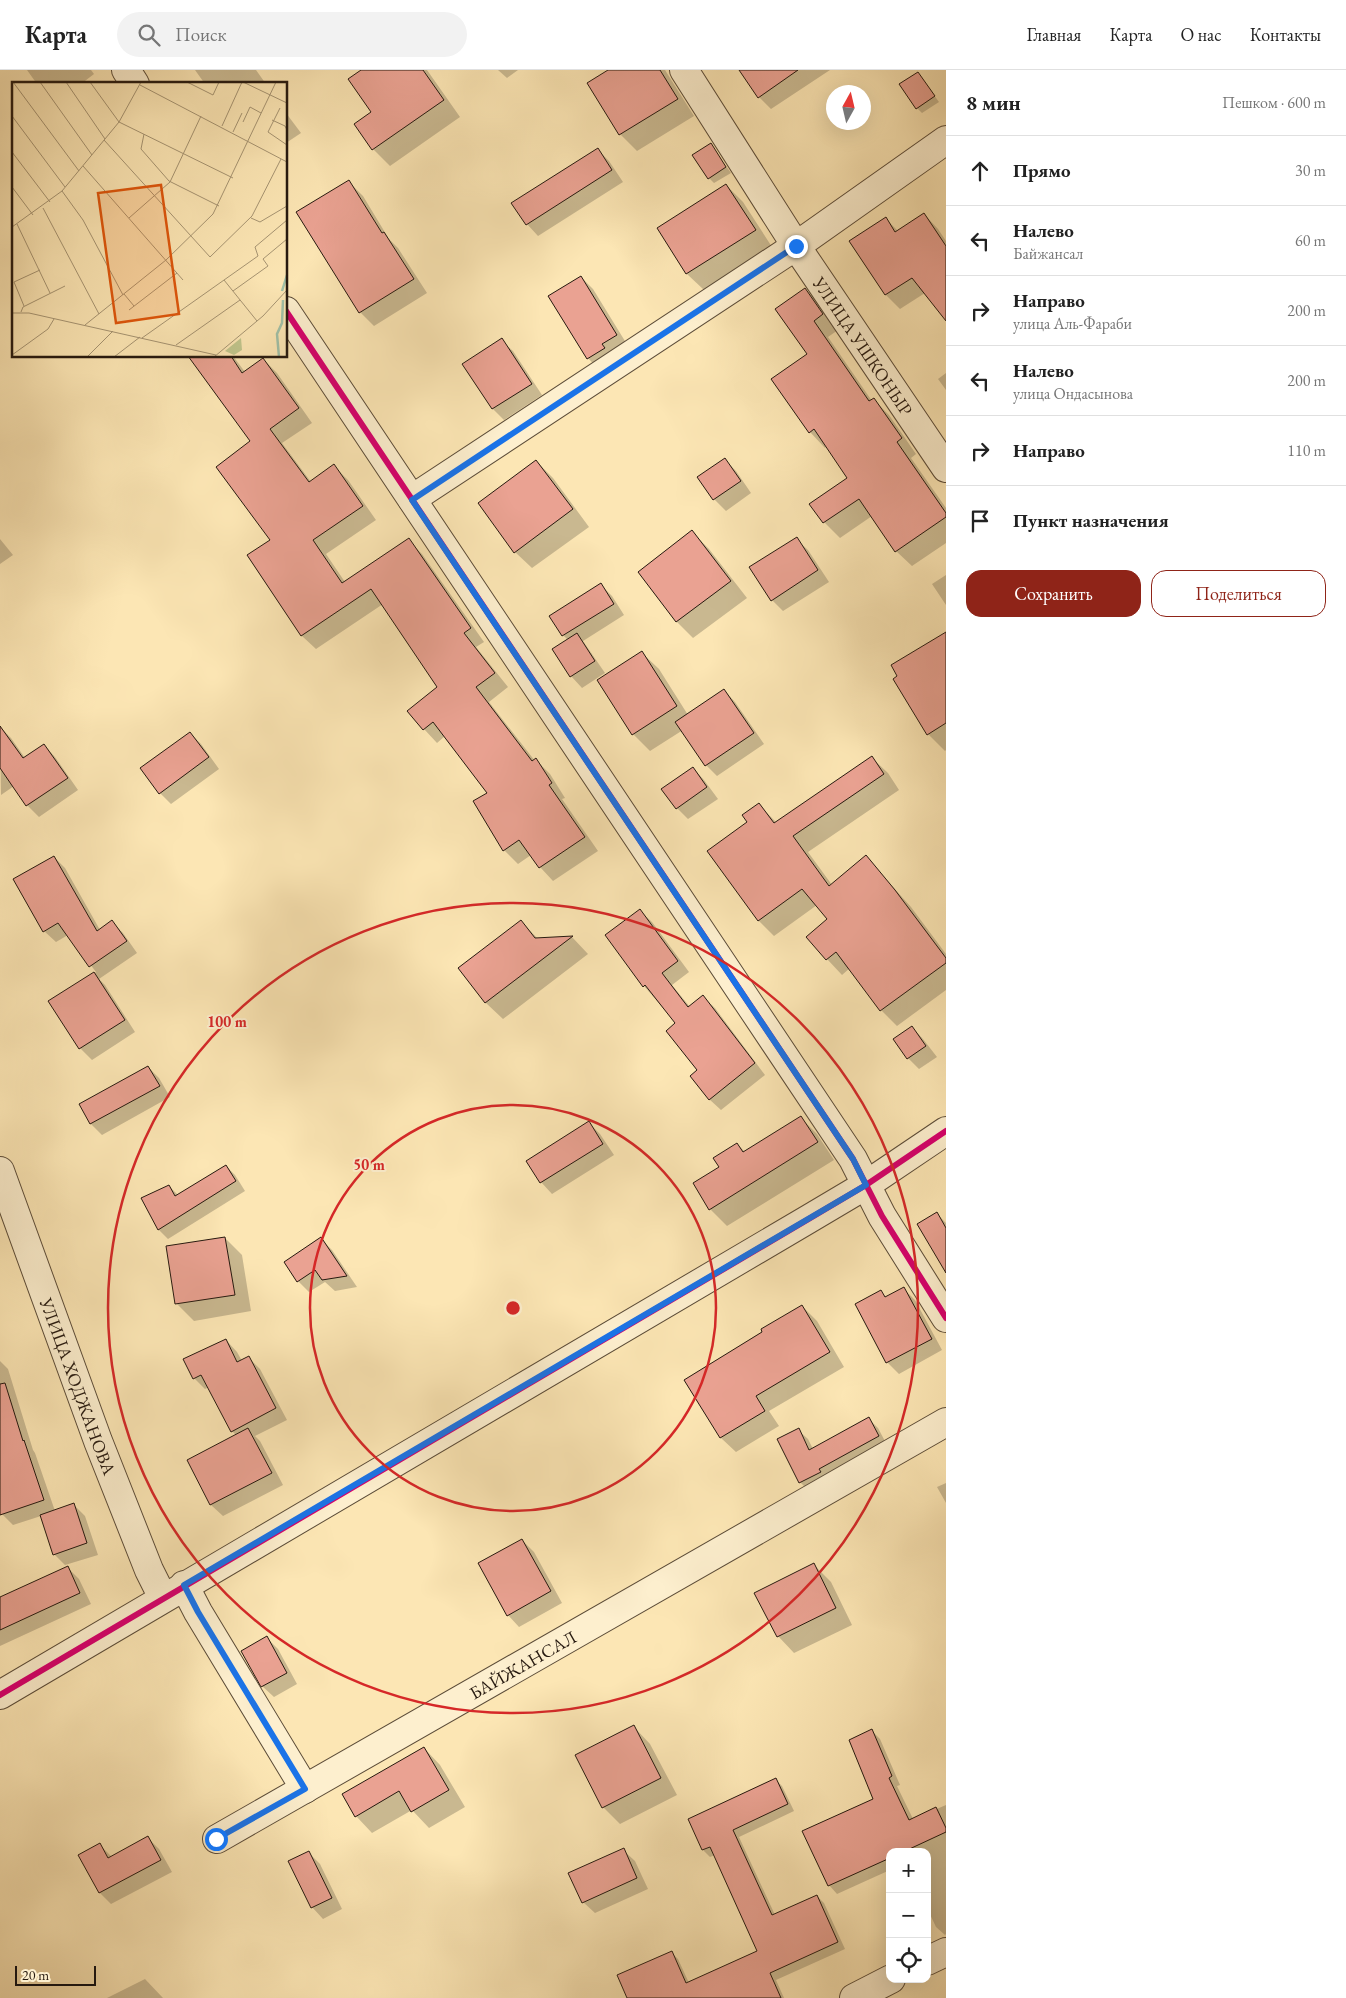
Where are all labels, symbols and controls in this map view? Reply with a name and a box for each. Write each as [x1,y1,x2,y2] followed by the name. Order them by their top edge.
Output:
[117,12,467,57] search box
[25,19,87,50] text: Карта
[135,21,163,49] icon: search
[175,22,227,47] text: Поиск
[1027,23,1081,46] text: Главная
[1109,23,1152,46] text: Карта
[1180,23,1222,46] text: О нас
[1250,23,1321,46] text: Контакты
[12,82,288,358] inset map
[826,85,871,130] north arrow
[966,89,1021,116] text: 8 мин
[1222,92,1326,113] text: Пешком · 600 m
[966,157,994,185] icon: ahead
[1013,158,1071,183] text: Прямо
[1295,160,1326,181] text: 30 m
[1013,218,1074,243] text: Налево
[966,227,994,255] icon: left
[1295,230,1326,251] text: 60 m
[785,235,808,258] route end
[1013,243,1083,264] text: Байжансал
[808,271,919,420] street label: УЛИЦА УШКОНЫР
[1013,288,1085,313] text: Направо
[966,297,994,325] icon: right
[1287,300,1326,321] text: 200 m
[1013,313,1132,334] text: улица Аль-Фараби
[1013,358,1074,383] text: Налево
[966,367,994,395] icon: left
[1287,370,1326,391] text: 200 m
[1013,383,1133,404] text: улица Ондасынова
[966,437,994,465] icon: right
[1013,438,1085,463] text: Направо
[1287,440,1326,461] text: 110 m
[966,507,994,535] icon: arrive
[1013,508,1169,533] text: Пункт назначения
[966,570,1141,617] button: Сохранить
[1151,570,1326,617] button: Поделиться
[207,1012,247,1031] text: 100 m
[353,1155,385,1174] text: 50 m
[35,1293,122,1479] street label: УЛИЦА ХОДЖАНОВА
[504,1299,522,1317] centre of rings
[465,1624,580,1704] street label: БАЙЖАНСАЛ
[205,1828,228,1851] route start
[886,1848,931,1983] map controls
[886,1848,931,1893] button: +
[886,1893,931,1938] button: −
[886,1938,931,1983] button: locate
[15,1963,96,1986] scale bar
[22,1966,49,1984] text: 20 m

